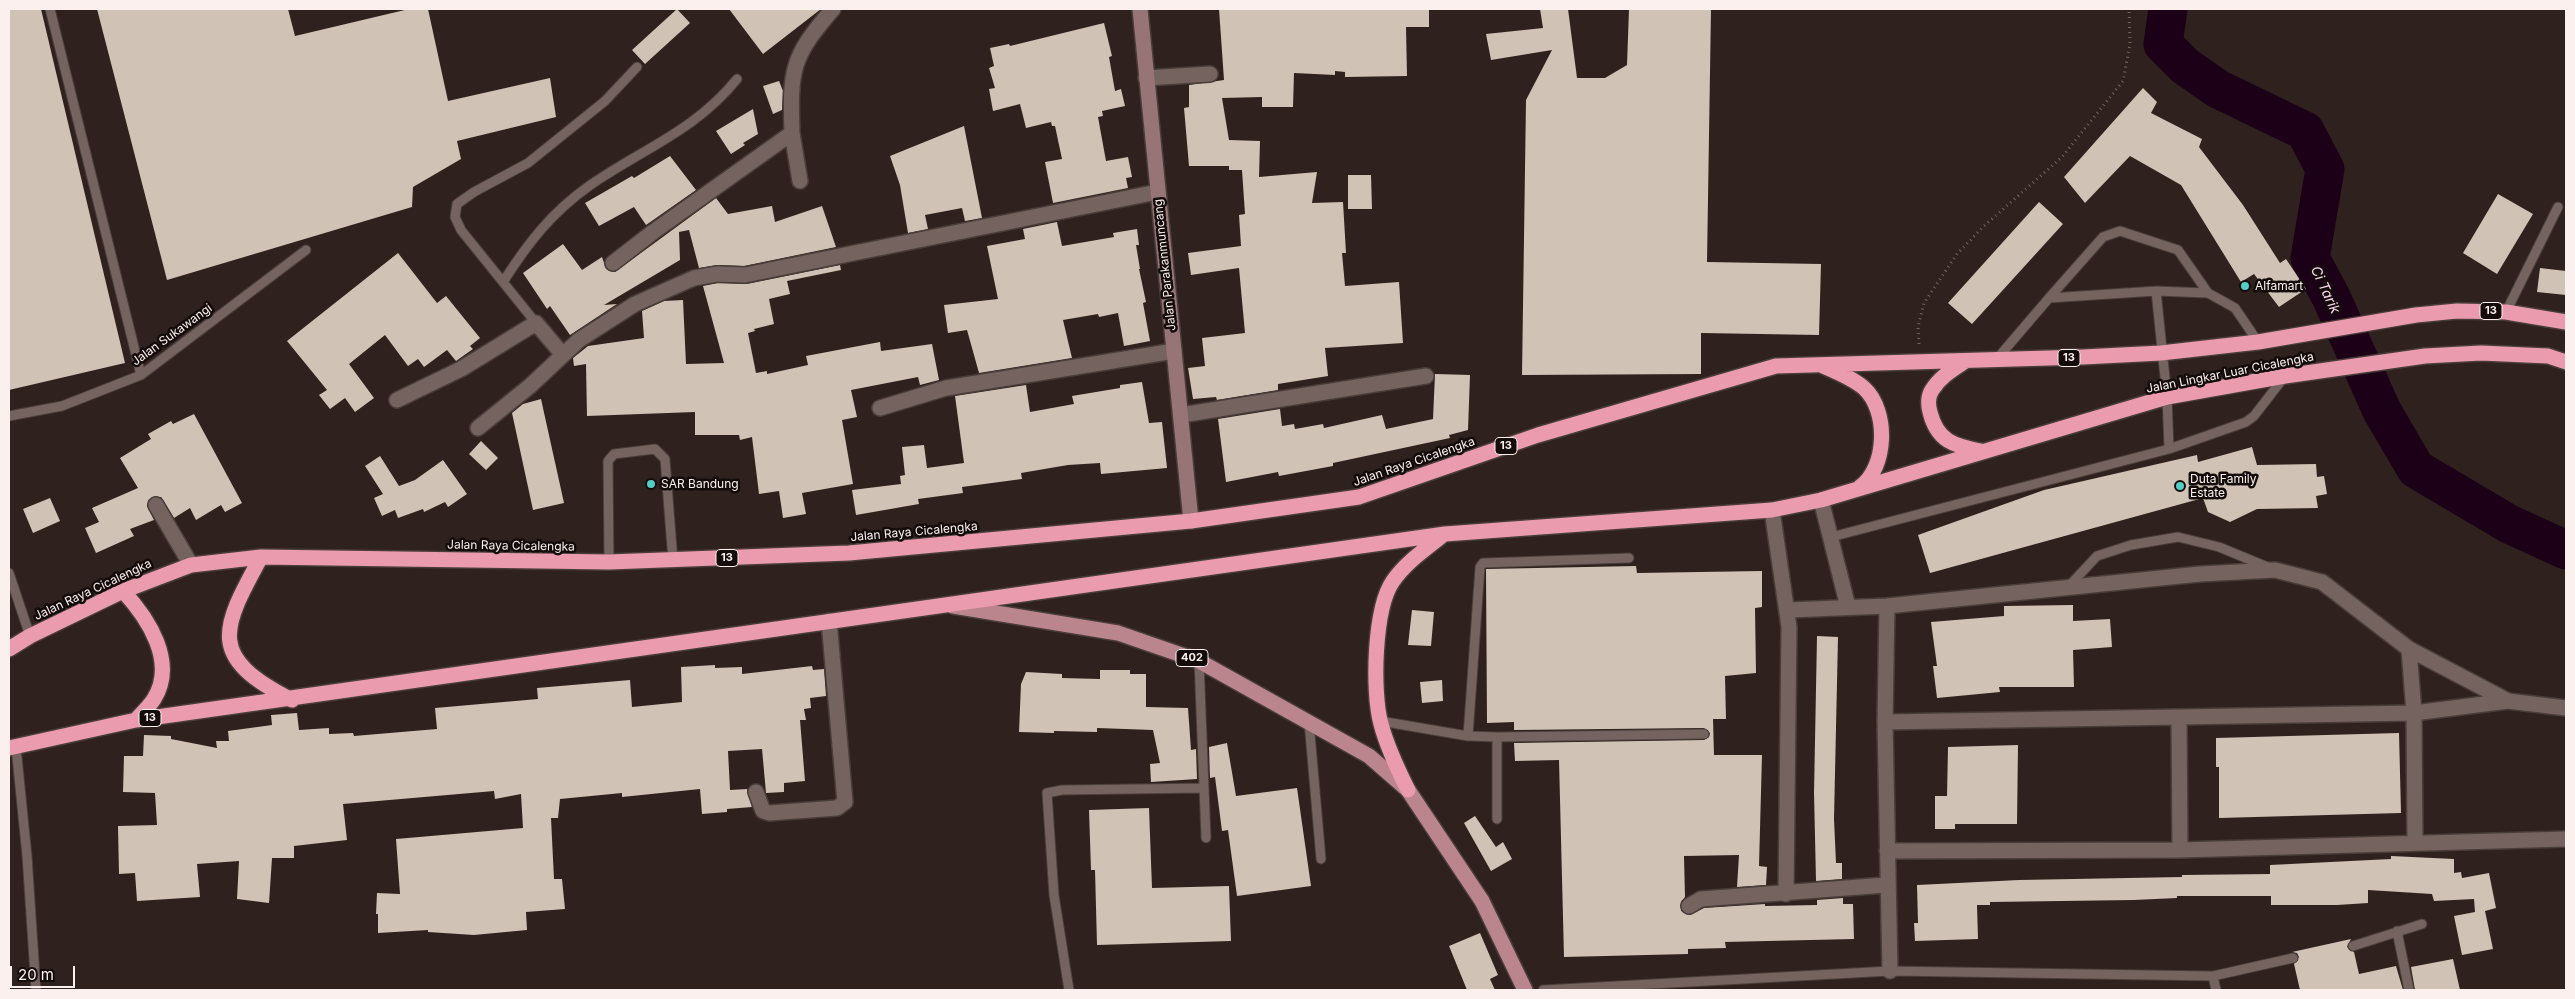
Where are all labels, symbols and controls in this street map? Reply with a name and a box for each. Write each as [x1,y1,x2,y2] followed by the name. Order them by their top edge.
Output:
[1151,198,1179,332] street label: Jalan Parakanmuncang
[2307,263,2343,317] water label: Ci Tarik
[2255,279,2303,293] place label: Alfamart
[2239,280,2251,292] marker: Alfamart
[129,301,215,369] street label: Jalan Sukawangi
[2480,302,2502,320] road number: 13
[2058,349,2080,366] road number: 13
[2145,350,2315,396] street label: Jalan Lingkar Luar Cicalengka
[1351,434,1477,490] street label: Jalan Raya Cicalengka
[1495,438,1517,454] road number: 13
[2190,472,2257,500] place label: Duta Family Estate
[661,477,739,491] place label: SAR Bandung
[645,478,657,490] marker: SAR Bandung
[2174,480,2186,492] marker: Duta Family Estate
[850,519,978,545] street label: Jalan Raya Cicalengka
[447,538,575,554] street label: Jalan Raya Cicalengka
[716,550,738,566] road number: 13
[32,556,154,624] street label: Jalan Raya Cicalengka
[1176,650,1208,666] road number: 402
[139,710,161,726] road number: 13
[12,956,78,988] scale bar
[18,965,54,984] text: 20 m

